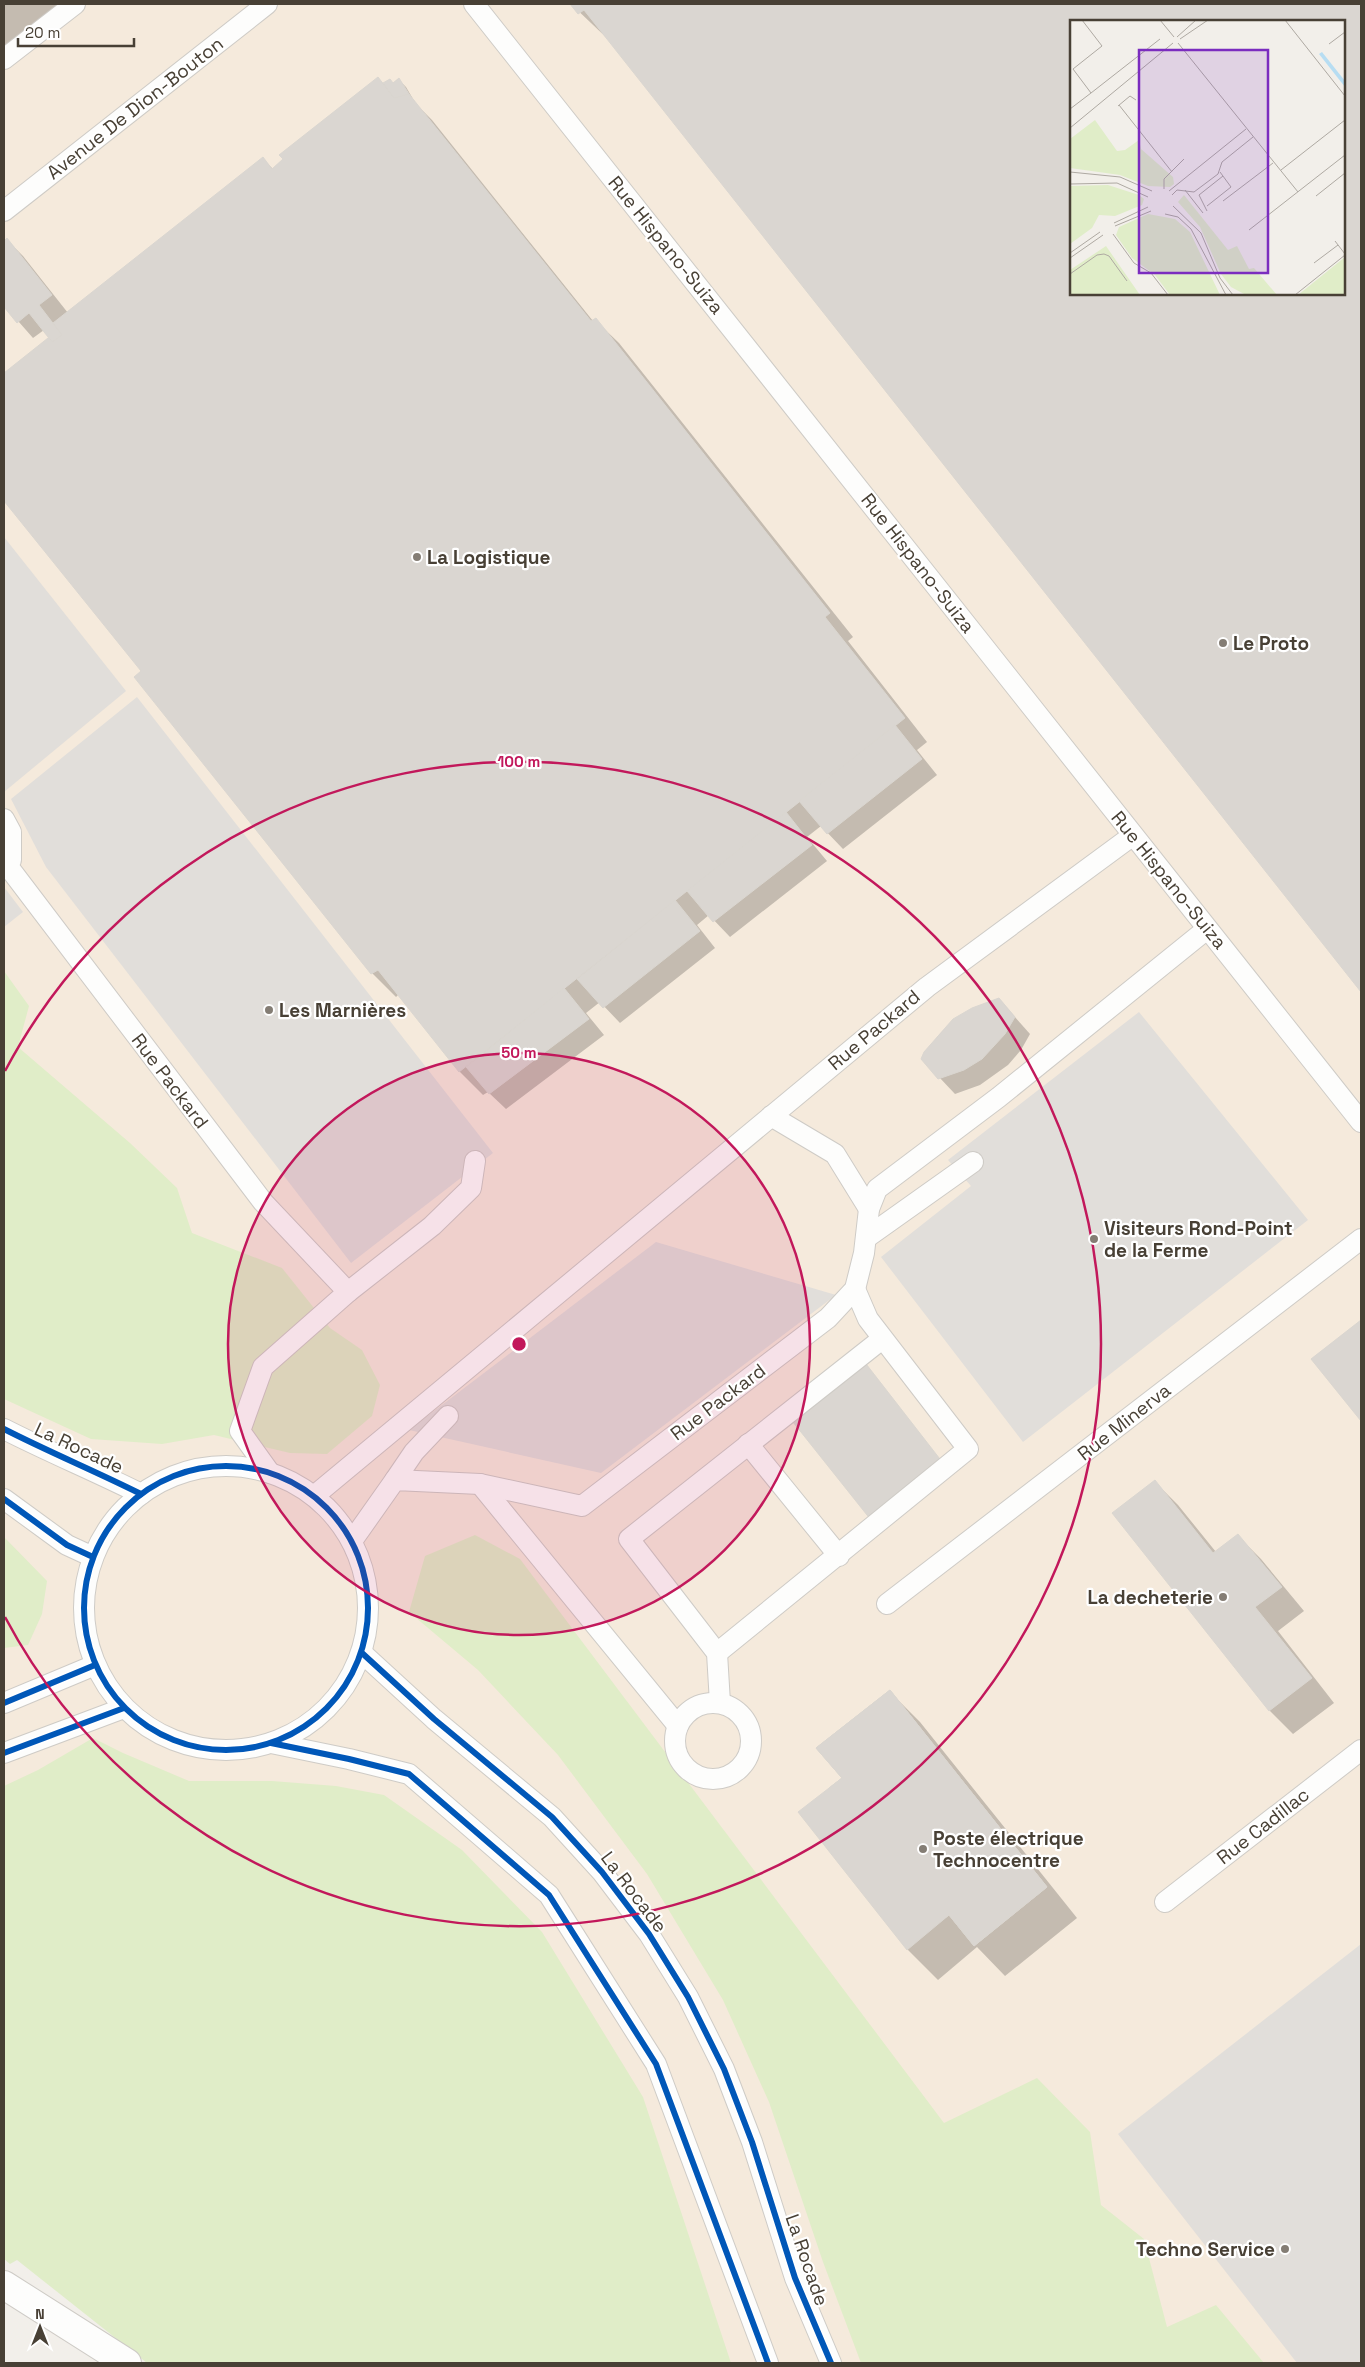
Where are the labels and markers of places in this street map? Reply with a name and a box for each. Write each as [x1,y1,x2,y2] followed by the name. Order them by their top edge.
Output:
[427,545,551,570] place label: La Logistique
[411,551,423,563] marker: La Logistique
[1233,631,1309,656] place label: Le Proto
[1217,637,1229,649] marker: Le Proto
[279,998,406,1023] place label: Les Marnières
[263,1004,275,1016] marker: Les Marnières
[1104,1216,1293,1263] place label: Visiteurs Rond-Point de la Ferme
[1088,1233,1100,1245] marker: Visiteurs Rond-Point de la Ferme
[510,1335,528,1353] centre of rings
[1087,1585,1213,1610] place label: La decheterie
[1217,1591,1229,1603] marker: La decheterie
[933,1826,1084,1873] place label: Poste électrique Technocentre
[917,1843,929,1855] marker: Poste électrique Technocentre
[1136,2237,1275,2262] place label: Techno Service
[1279,2243,1291,2255] marker: Techno Service

